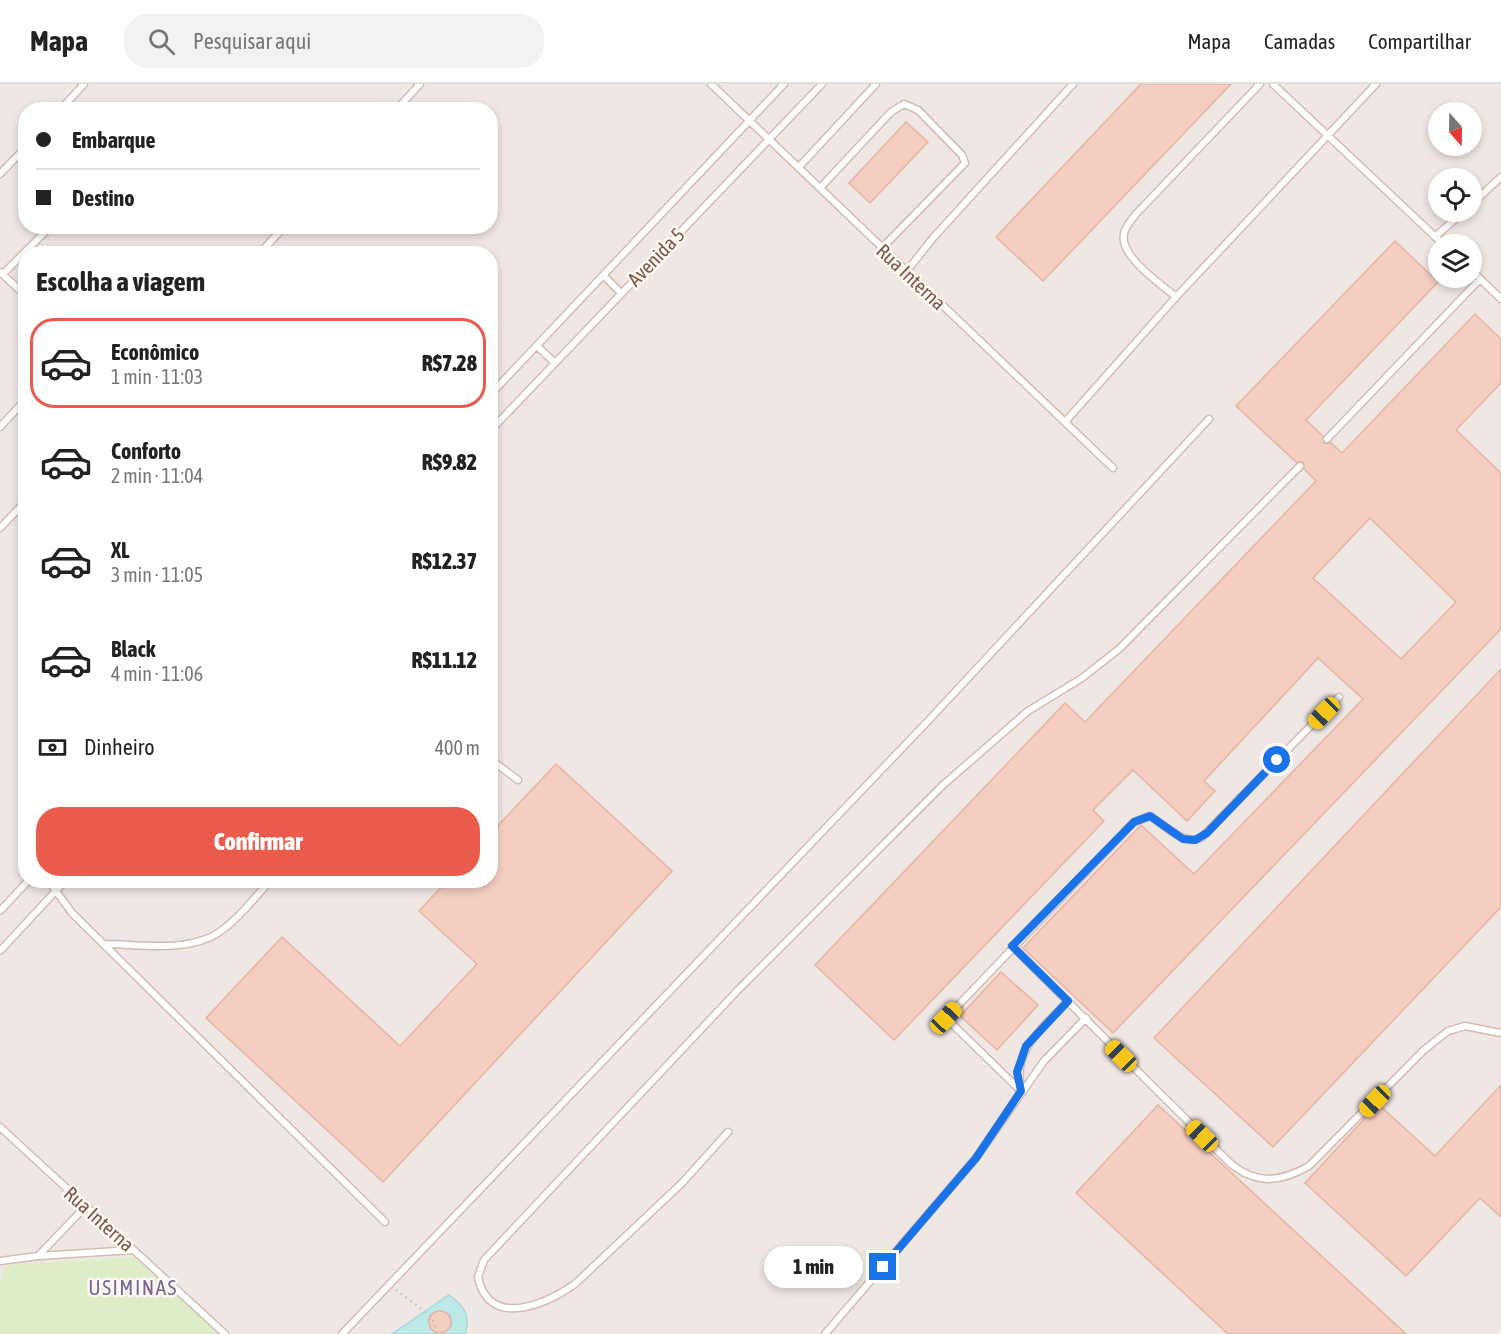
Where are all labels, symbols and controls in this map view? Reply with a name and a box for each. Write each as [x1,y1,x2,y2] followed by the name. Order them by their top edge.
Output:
[124,14,544,68] search box
[30,25,88,57] text: Mapa
[145,25,178,58] icon: search
[193,28,311,54] text: Pesquisar aqui
[1187,29,1231,53] text: Mapa
[1264,29,1335,53] text: Camadas
[1368,29,1471,53] text: Compartilhar
[1428,102,1482,156] north arrow
[1428,102,1482,288] map controls
[72,127,155,153] text: Embarque
[1428,168,1482,222] button: locate
[72,185,134,211] text: Destino
[622,223,689,291] street label: Avenida 5
[1428,234,1482,288] button: layers
[872,239,951,314] street label: Rua Interna
[36,266,205,297] text: Escolha a viagem
[39,336,93,390] icon: car
[111,339,199,365] text: Econômico
[422,350,477,376] text: R$7.28
[111,365,203,388] text: 1 min · 11:03
[39,435,93,489] icon: car
[111,438,181,464] text: Conforto
[422,449,477,475] text: R$9.82
[111,464,203,487] text: 2 min · 11:04
[39,534,93,588] icon: car
[111,537,129,563] text: XL
[411,548,477,574] text: R$12.37
[111,563,203,586] text: 3 min · 11:05
[39,633,93,687] icon: car
[111,636,155,662] text: Black
[411,647,477,673] text: R$11.12
[111,662,203,685] text: 4 min · 11:06
[1305,694,1343,732] car
[36,731,69,764] icon: cash
[84,734,155,760] text: Dinheiro
[435,736,480,759] text: 400 m
[1263,746,1290,773] route start
[36,807,480,876] button: Confirmar
[927,999,965,1037] car
[1102,1037,1140,1075] car
[1356,1082,1394,1120] car
[1183,1117,1221,1155] car
[60,1181,139,1256] street label: Rua Interna
[763,1246,862,1288] callout: 1 min
[869,1253,896,1280] route end
[793,1255,834,1278] text: 1 min
[88,1275,178,1299] district label: USIMINAS

